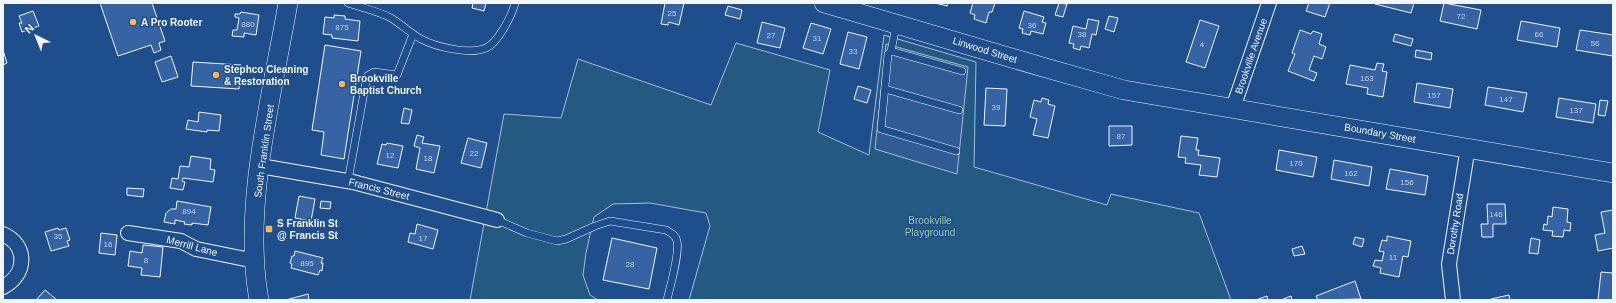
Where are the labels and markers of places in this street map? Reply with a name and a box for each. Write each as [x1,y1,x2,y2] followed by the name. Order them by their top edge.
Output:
[128,17,138,27] marker: A Pro Rooter
[141,17,202,28] place label: A Pro Rooter
[224,64,308,87] place label: Stephco Cleaning & Restoration
[211,70,221,80] marker: Stephco Cleaning & Restoration
[350,73,422,96] place label: Brookville Baptist Church
[337,79,347,89] marker: Brookville Baptist Church
[277,218,339,241] place label: S Franklin St @ Francis St
[264,224,274,234] marker: S Franklin St @ Francis St

